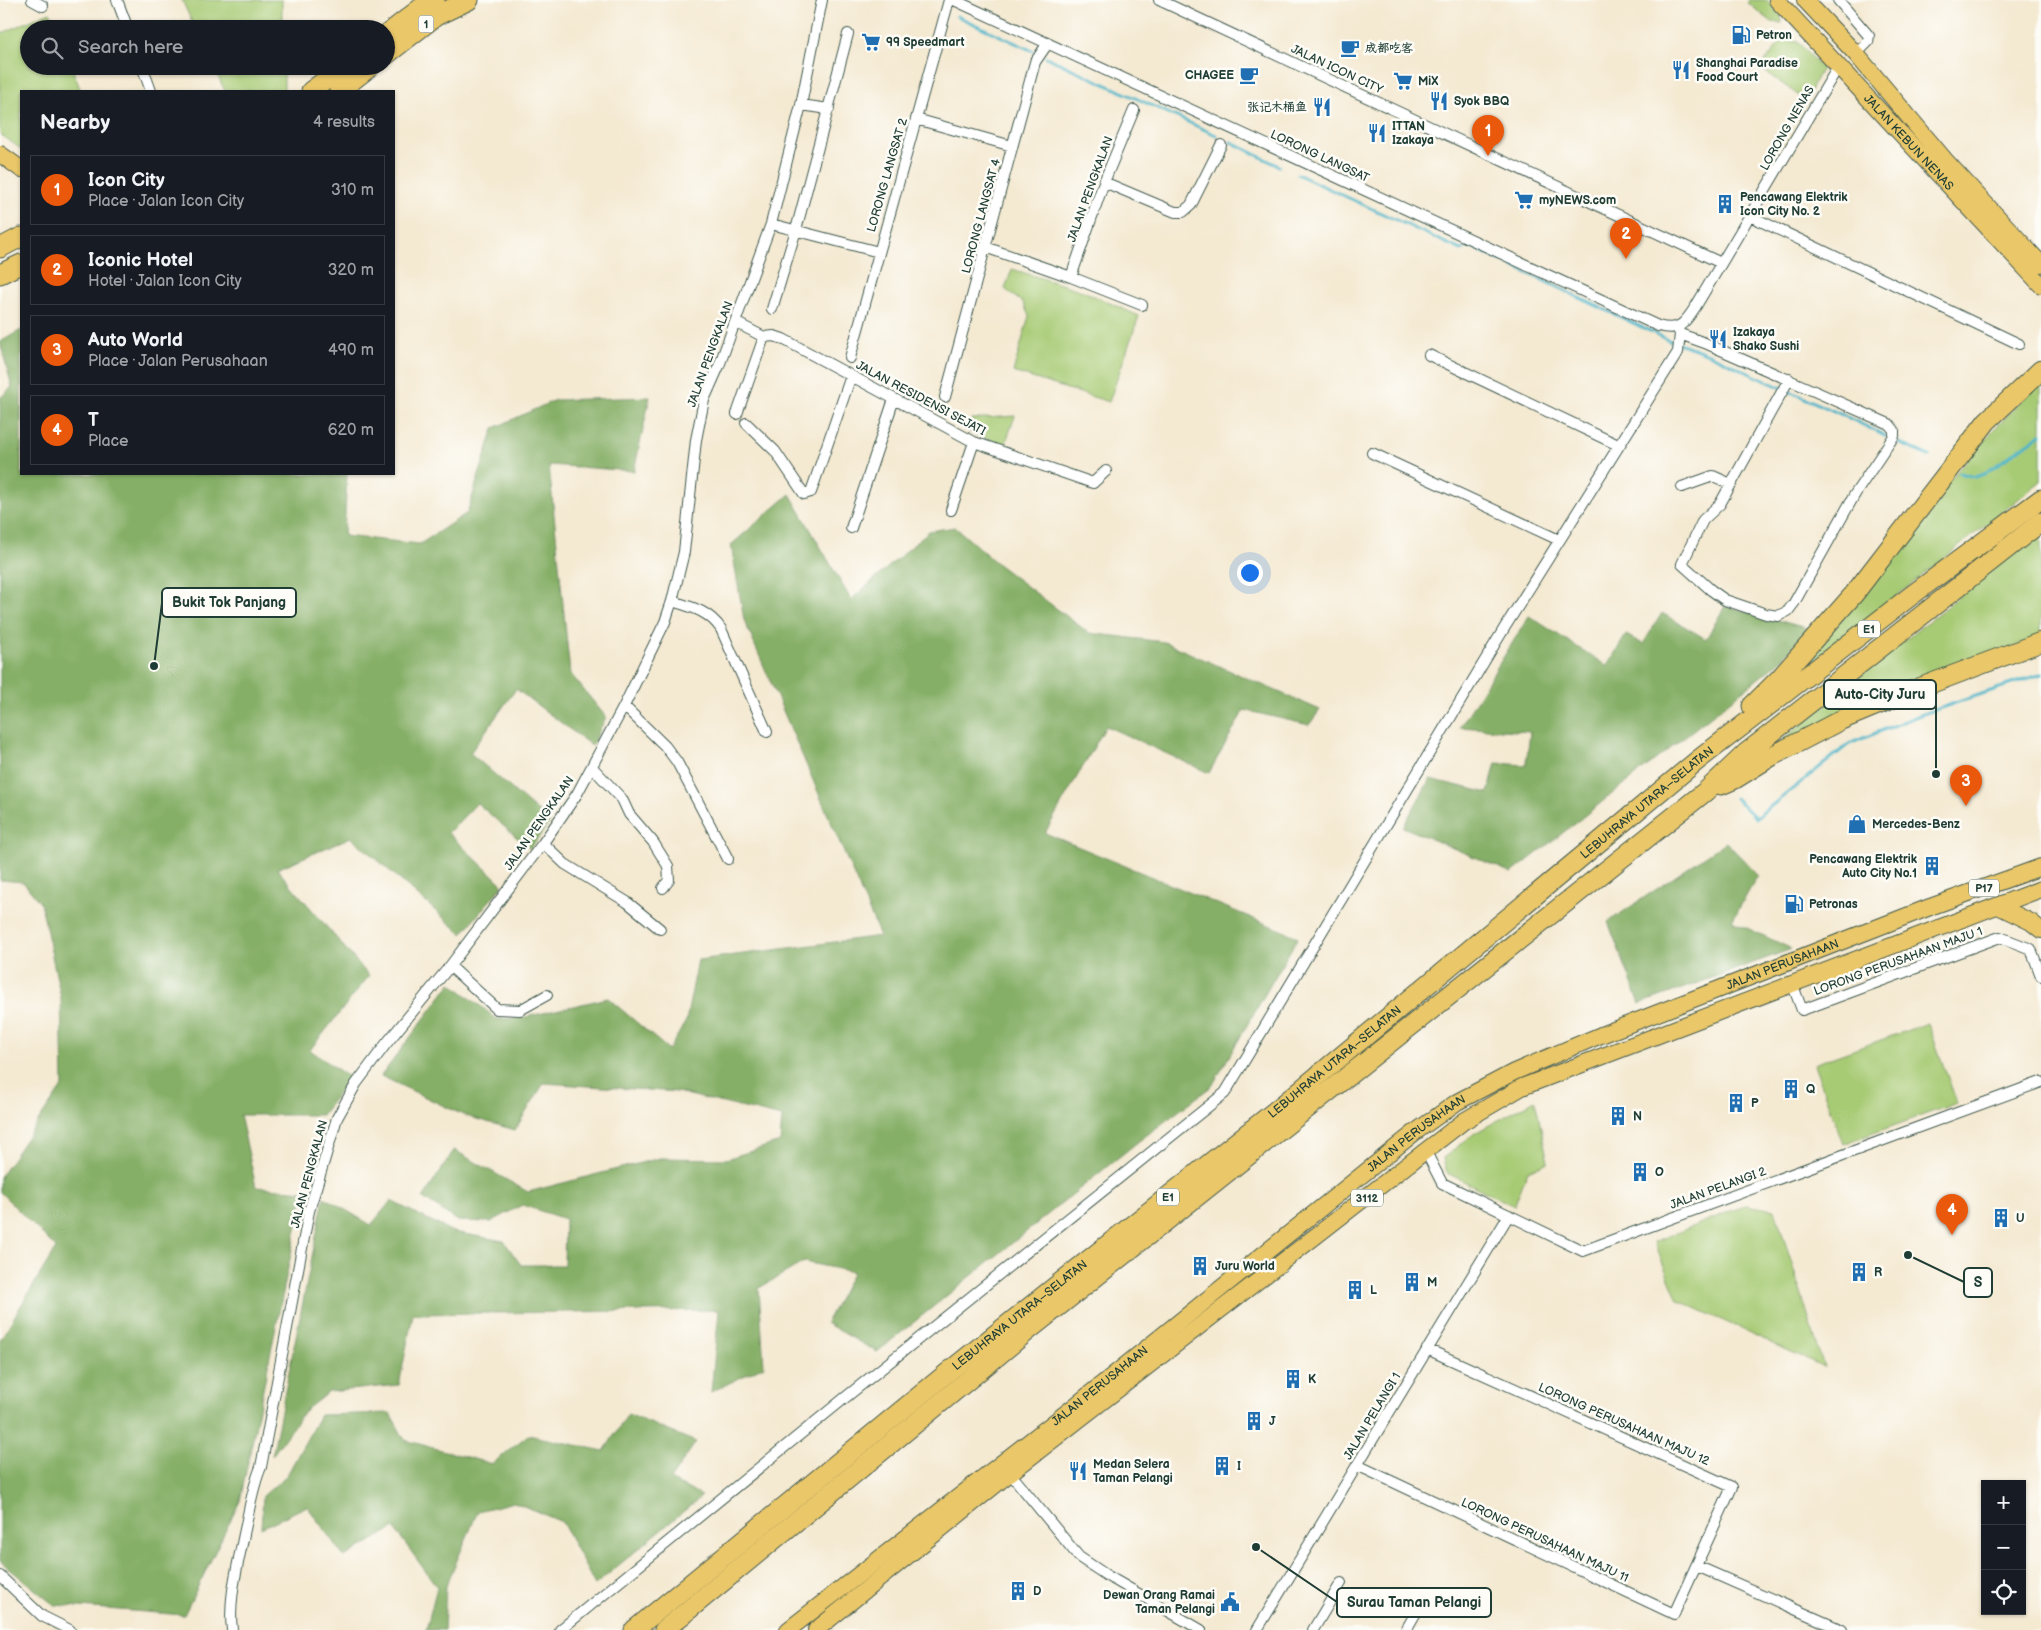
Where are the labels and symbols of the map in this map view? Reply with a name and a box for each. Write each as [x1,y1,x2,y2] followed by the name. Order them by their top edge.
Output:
[418,15,434,32] road number: 1
[1730,24,1752,46] fuel station icon: Petron
[1756,28,1792,43] place label: Petron
[860,31,882,53] supermarket icon: 99 Speedmart
[886,35,964,50] place label: 99 Speedmart
[1339,37,1361,59] cafe icon: 成都吃客
[1365,41,1413,56] place label: 成都吃客
[1288,42,1386,98] street label: JALAN ICON CITY
[1696,56,1798,85] place label: Shanghai Paradise Food Court
[1670,59,1692,81] restaurant icon: Shanghai Paradise Food Court
[1238,64,1260,86] cafe icon: CHAGEE
[1185,68,1234,83] place label: CHAGEE
[1392,70,1414,92] supermarket icon: MiX
[1418,74,1438,89] place label: MiX
[1757,83,1818,173] street label: LORONG NENAS
[1428,90,1450,112] restaurant icon: Syok BBQ
[1860,92,1957,194] street label: JALAN KEBUN NENAS
[1454,94,1509,109] place label: Syok BBQ
[1311,96,1333,118] restaurant icon: 张记木桶鱼
[1247,100,1307,115] place label: 张记木桶鱼
[1472,115,1504,156] pin: 1
[864,116,911,234] street label: LORONG LANGSAT 2
[1392,119,1434,148] place label: ITTAN Izakaya
[1366,122,1388,144] restaurant icon: ITTAN Izakaya
[1268,127,1372,186] street label: LORONG LANGSAT
[1064,134,1117,244] street label: JALAN PENGKALAN
[959,157,1004,275] street label: LORONG LANGSAT 4
[1513,189,1535,211] supermarket icon: myNEWS.com
[1740,190,1848,219] place label: Pencawang Elektrik Icon City No. 2
[1539,193,1616,208] place label: myNEWS.com
[1714,193,1736,215] building icon: Pencawang Elektrik Icon City No. 2
[1610,218,1642,259] pin: 2
[684,299,737,409] street label: JALAN PENGKALAN
[1733,325,1799,354] place label: Izakaya Shako Sushi
[1707,328,1729,350] restaurant icon: Izakaya Shako Sushi
[853,358,988,439] street label: JALAN RESIDENSI SEJATI
[1237,560,1263,586] your location
[162,588,296,617] callout: Bukit Tok Panjang
[172,594,286,611] text: Bukit Tok Panjang
[1858,620,1880,638] road number: E1
[1824,680,1936,709] callout: Auto-City Juru
[1834,686,1926,703] text: Auto-City Juru
[1578,744,1717,862] street label: LEBUHRAYA UTARA–SELATAN
[1950,765,1982,806] pin: 3
[501,773,577,873] street label: JALAN PENGKALAN
[1846,813,1868,835] shop icon: Mercedes-Benz
[1872,817,1960,832] place label: Mercedes-Benz
[1809,852,1918,881] place label: Pencawang Elektrik Auto City No.1
[1921,855,1943,877] building icon: Pencawang Elektrik Auto City No.1
[1969,880,1999,896] road number: P17
[1783,893,1805,915] fuel station icon: Petronas
[1809,897,1858,912] place label: Petronas
[1812,924,1985,999] street label: LORONG PERUSAHAAN MAJU 1
[1724,936,1841,994] street label: JALAN PERUSAHAAN
[1265,1003,1404,1122] street label: LEBUHRAYA UTARA–SELATAN
[1780,1078,1802,1100] building icon: Q
[1806,1082,1815,1097] place label: Q
[1364,1092,1468,1176] street label: JALAN PERUSAHAAN
[1725,1092,1747,1114] building icon: P
[1751,1096,1759,1111] place label: P
[1607,1105,1629,1127] building icon: N
[1633,1109,1642,1124] place label: N
[288,1118,331,1230] street label: JALAN PENGKALAN
[1629,1161,1651,1183] building icon: O
[1668,1164,1768,1213] street label: JALAN PELANGI 2
[1655,1165,1664,1180] place label: O
[1157,1188,1179,1206] road number: E1
[1351,1190,1383,1206] road number: 3112
[1936,1194,1968,1235] pin: 4
[1990,1207,2012,1229] building icon: U
[2016,1211,2025,1226] place label: U
[1189,1255,1211,1277] building icon: Juru World
[949,1257,1090,1374] street label: LEBUHRAYA UTARA–SELATAN
[1215,1259,1275,1274] place label: Juru World
[1848,1261,1870,1283] building icon: R
[1874,1265,1882,1280] place label: R
[1964,1268,1992,1297] callout: S
[1401,1271,1423,1293] building icon: M
[1974,1274,1983,1291] text: S
[1427,1275,1437,1290] place label: M
[1344,1279,1366,1301] building icon: L
[1370,1283,1377,1298] place label: L
[1049,1343,1151,1429] street label: JALAN PERUSAHAAN
[1282,1368,1304,1390] building icon: K
[1341,1370,1404,1463] street label: JALAN PELANGI 1
[1308,1372,1316,1387] place label: K
[1536,1380,1712,1469] street label: LORONG PERUSAHAAN MAJU 12
[1243,1410,1265,1432] building icon: J
[1269,1414,1276,1429] place label: J
[1211,1455,1233,1477] building icon: I
[1093,1457,1173,1486] place label: Medan Selera Taman Pelangi
[1237,1459,1241,1474] place label: I
[1067,1460,1089,1482] restaurant icon: Medan Selera Taman Pelangi
[1459,1495,1631,1586] street label: LORONG PERUSAHAAN MAJU 11
[1007,1580,1029,1602] building icon: D
[1033,1584,1041,1599] place label: D
[1103,1588,1215,1617] place label: Dewan Orang Ramai Taman Pelangi
[1337,1588,1491,1617] callout: Surau Taman Pelangi
[1219,1591,1241,1613] public building icon: Dewan Orang Ramai Taman Pelangi
[1347,1594,1481,1611] text: Surau Taman Pelangi

